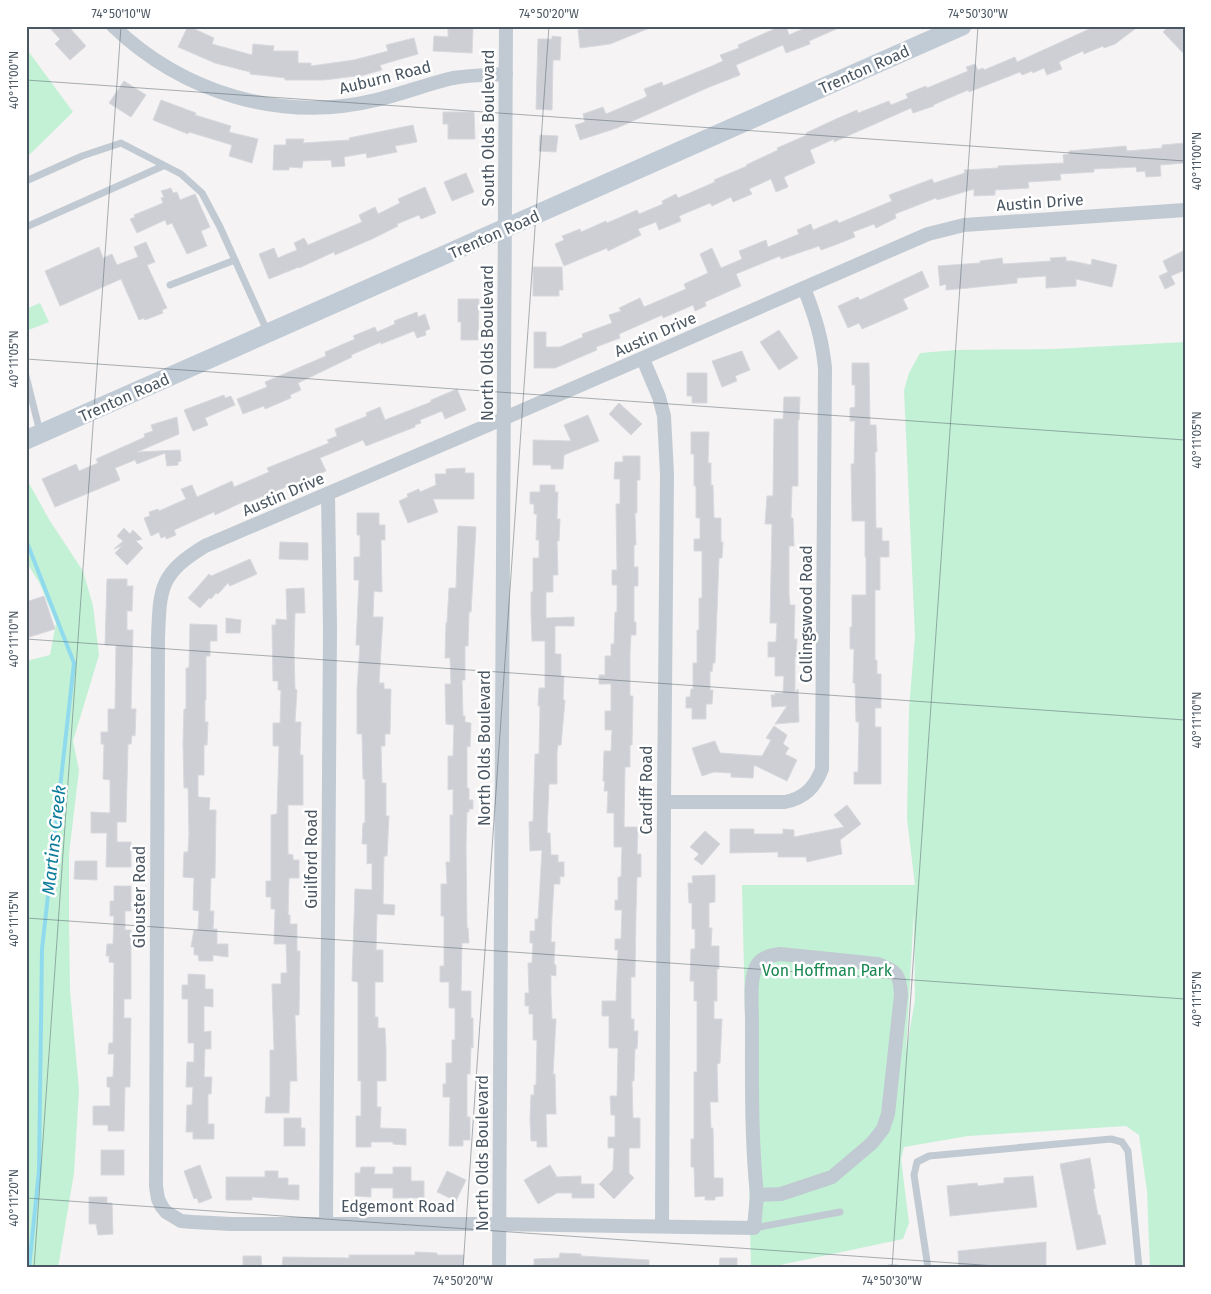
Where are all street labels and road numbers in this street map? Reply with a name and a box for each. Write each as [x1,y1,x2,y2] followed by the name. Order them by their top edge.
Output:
[816,41,912,98] street label: Trenton Road
[479,50,498,206] street label: South Olds Boulevard
[337,57,433,98] street label: Auburn Road
[996,190,1084,215] street label: Austin Drive
[446,206,542,263] street label: Trenton Road
[478,265,497,421] street label: North Olds Boulevard
[611,308,699,361] street label: Austin Drive
[76,369,172,426] street label: Trenton Road
[239,469,327,520] street label: Austin Drive
[797,545,816,683] street label: Collingswood Road
[475,670,494,826] street label: North Olds Boulevard
[637,745,656,835] street label: Cardiff Road
[302,809,321,909] street label: Guilford Road
[130,846,149,948] street label: Glouster Road
[473,1075,492,1231] street label: North Olds Boulevard
[341,1197,455,1216] street label: Edgemont Road

